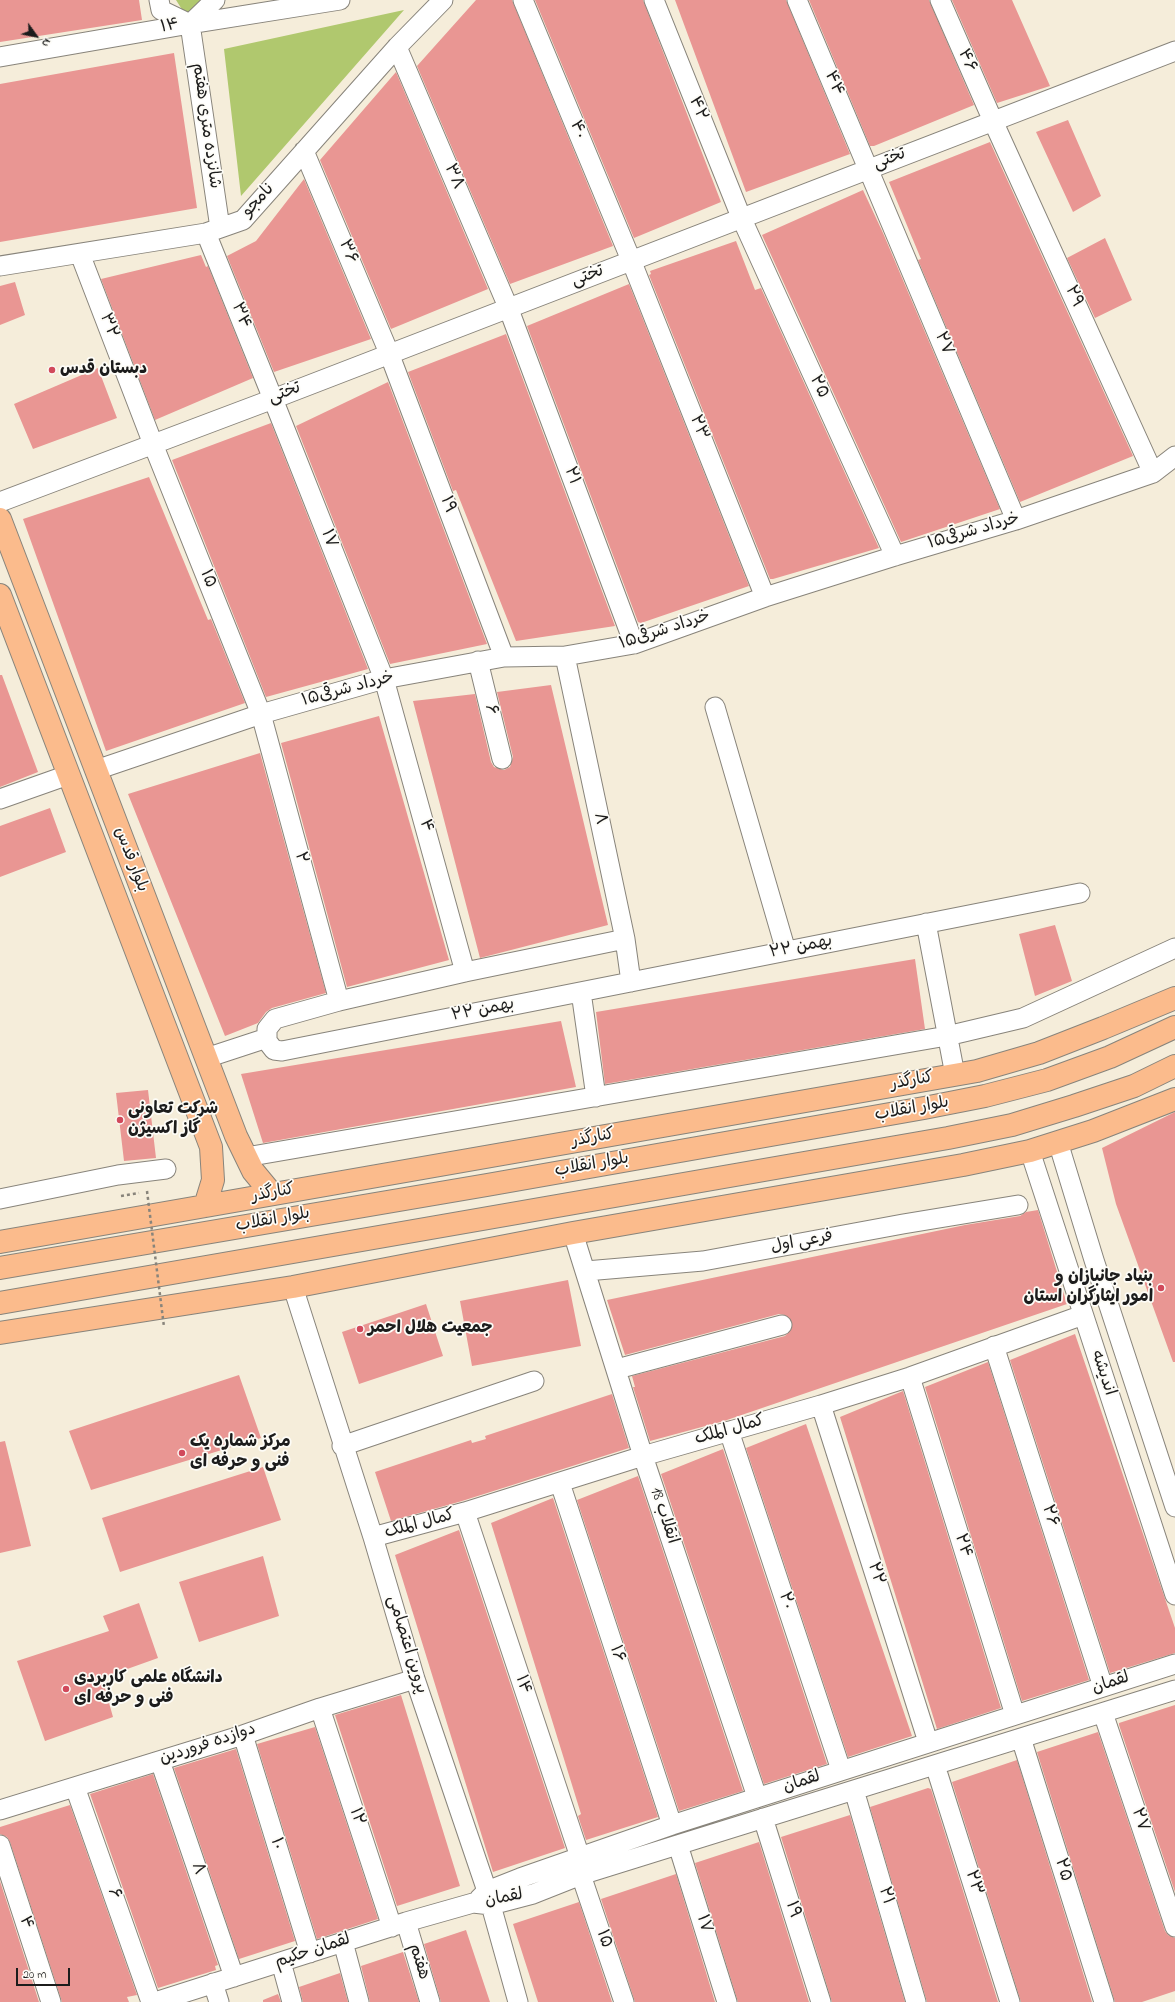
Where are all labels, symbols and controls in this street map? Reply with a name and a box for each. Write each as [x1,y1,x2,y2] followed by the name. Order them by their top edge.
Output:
[159,15,181,39] street label: ۱۴
[16,16,56,56] north arrow
[37,35,55,50] text: N
[952,46,980,76] street label: ۴۶
[186,62,224,190] street label: شانزده متری هفتم
[819,68,847,100] street label: ۴۴
[683,94,711,124] street label: ۴۲
[564,118,590,142] street label: ۴۰
[871,145,909,175] street label: تختی
[439,161,467,193] street label: ۳۸
[238,180,280,222] street label: نامجو
[333,237,361,267] street label: ۳۶
[569,262,607,292] street label: تختی
[1059,283,1087,311] street label: ۲۹
[226,300,254,332] street label: ۳۴
[94,310,122,342] street label: ۳۲
[929,329,957,359] street label: ۲۷
[60,360,147,380] place label: دبستان قدس
[47,365,57,375] marker: دبستان قدس
[804,372,832,402] street label: ۲۵
[266,379,304,409] street label: تختی
[684,412,712,444] street label: ۲۳
[558,464,584,488] street label: ۲۱
[434,493,460,517] street label: ۱۹
[926,509,1022,555] street label: ۱۵خرداد شرقی
[315,527,341,551] street label: ۱۷
[194,567,220,591] street label: ۱۵
[617,607,713,655] street label: ۱۵خرداد شرقی
[300,668,396,712] street label: ۱۵خرداد شرقی
[479,703,501,717] street label: ۶
[588,811,610,827] street label: ۸
[413,817,437,835] street label: ۴
[108,825,152,895] street label: بلوار قدس
[289,850,311,866] street label: ۲
[768,932,834,964] street label: ۲۲ بهمن
[450,995,516,1027] street label: ۲۲ بهمن
[889,1068,935,1096] street label: کنارگذر
[873,1093,951,1127] street label: بلوار انقلاب
[128,1100,218,1140] place label: شرکت تعاونی گاز اکسیژن
[115,1115,125,1125] marker: شرکت تعاونی گاز اکسیژن
[570,1125,616,1153] street label: کنارگذر
[553,1149,631,1183] street label: بلوار انقلاب
[250,1180,296,1208] street label: کنارگذر
[234,1204,312,1238] street label: بلوار انقلاب
[769,1227,835,1259] street label: فرعی اول
[1024,1268,1153,1308] place label: بنیاد جانبازان و امور ایثارگران استان
[1156,1283,1166,1293] marker: بنیاد جانبازان و امور ایثارگران استان
[368,1319,493,1339] place label: جمعیت هلال احمر
[355,1324,365,1334] marker: جمعیت هلال احمر
[1085,1348,1119,1398] street label: اندیشه
[693,1411,767,1451] street label: کمال الملک
[190,1433,291,1473] place label: مرکز شماره یک فنی و حرفه ای
[177,1448,187,1458] marker: مرکز شماره یک فنی و حرفه ای
[644,1485,682,1547] street label: انقلاب 18
[1036,1502,1062,1530] street label: ۲۶
[383,1506,457,1544] street label: کمال الملک
[949,1531,975,1561] street label: ۲۴
[862,1560,888,1588] street label: ۲۲
[773,1590,797,1612] street label: ۲۰
[381,1594,431,1696] street label: پروین اعتصامی
[604,1643,628,1665] street label: ۱۶
[1090,1668,1132,1700] street label: لقمان
[74,1669,223,1709] place label: دانشگاه علمی کاربردی فنی و حرفه ای
[509,1673,535,1697] street label: ۱۴
[61,1684,71,1694] marker: دانشگاه علمی کاربردی فنی و حرفه ای
[157,1720,259,1770] street label: دوازده فروردین
[781,1767,823,1799] street label: لقمان
[344,1805,368,1829] street label: ۱۲
[1126,1806,1152,1834] street label: ۲۷
[265,1835,287,1853] street label: ۱۰
[1049,1856,1075,1884] street label: ۲۵
[185,1860,209,1878] street label: ۸
[960,1868,986,1898] street label: ۲۳
[873,1885,897,1907] street label: ۲۱
[102,1886,124,1902] street label: ۶
[483,1886,525,1912] street label: لقمان
[780,1899,804,1921] street label: ۱۹
[691,1912,715,1936] street label: ۱۷
[13,1914,37,1932] street label: ۴
[590,1927,616,1951] street label: ۱۵
[273,1930,353,1974] street label: لقمان حکیم
[403,1942,433,1982] street label: هفتم
[18,1960,72,1986] scale bar
[23,1966,46,1984] text: 20 m

